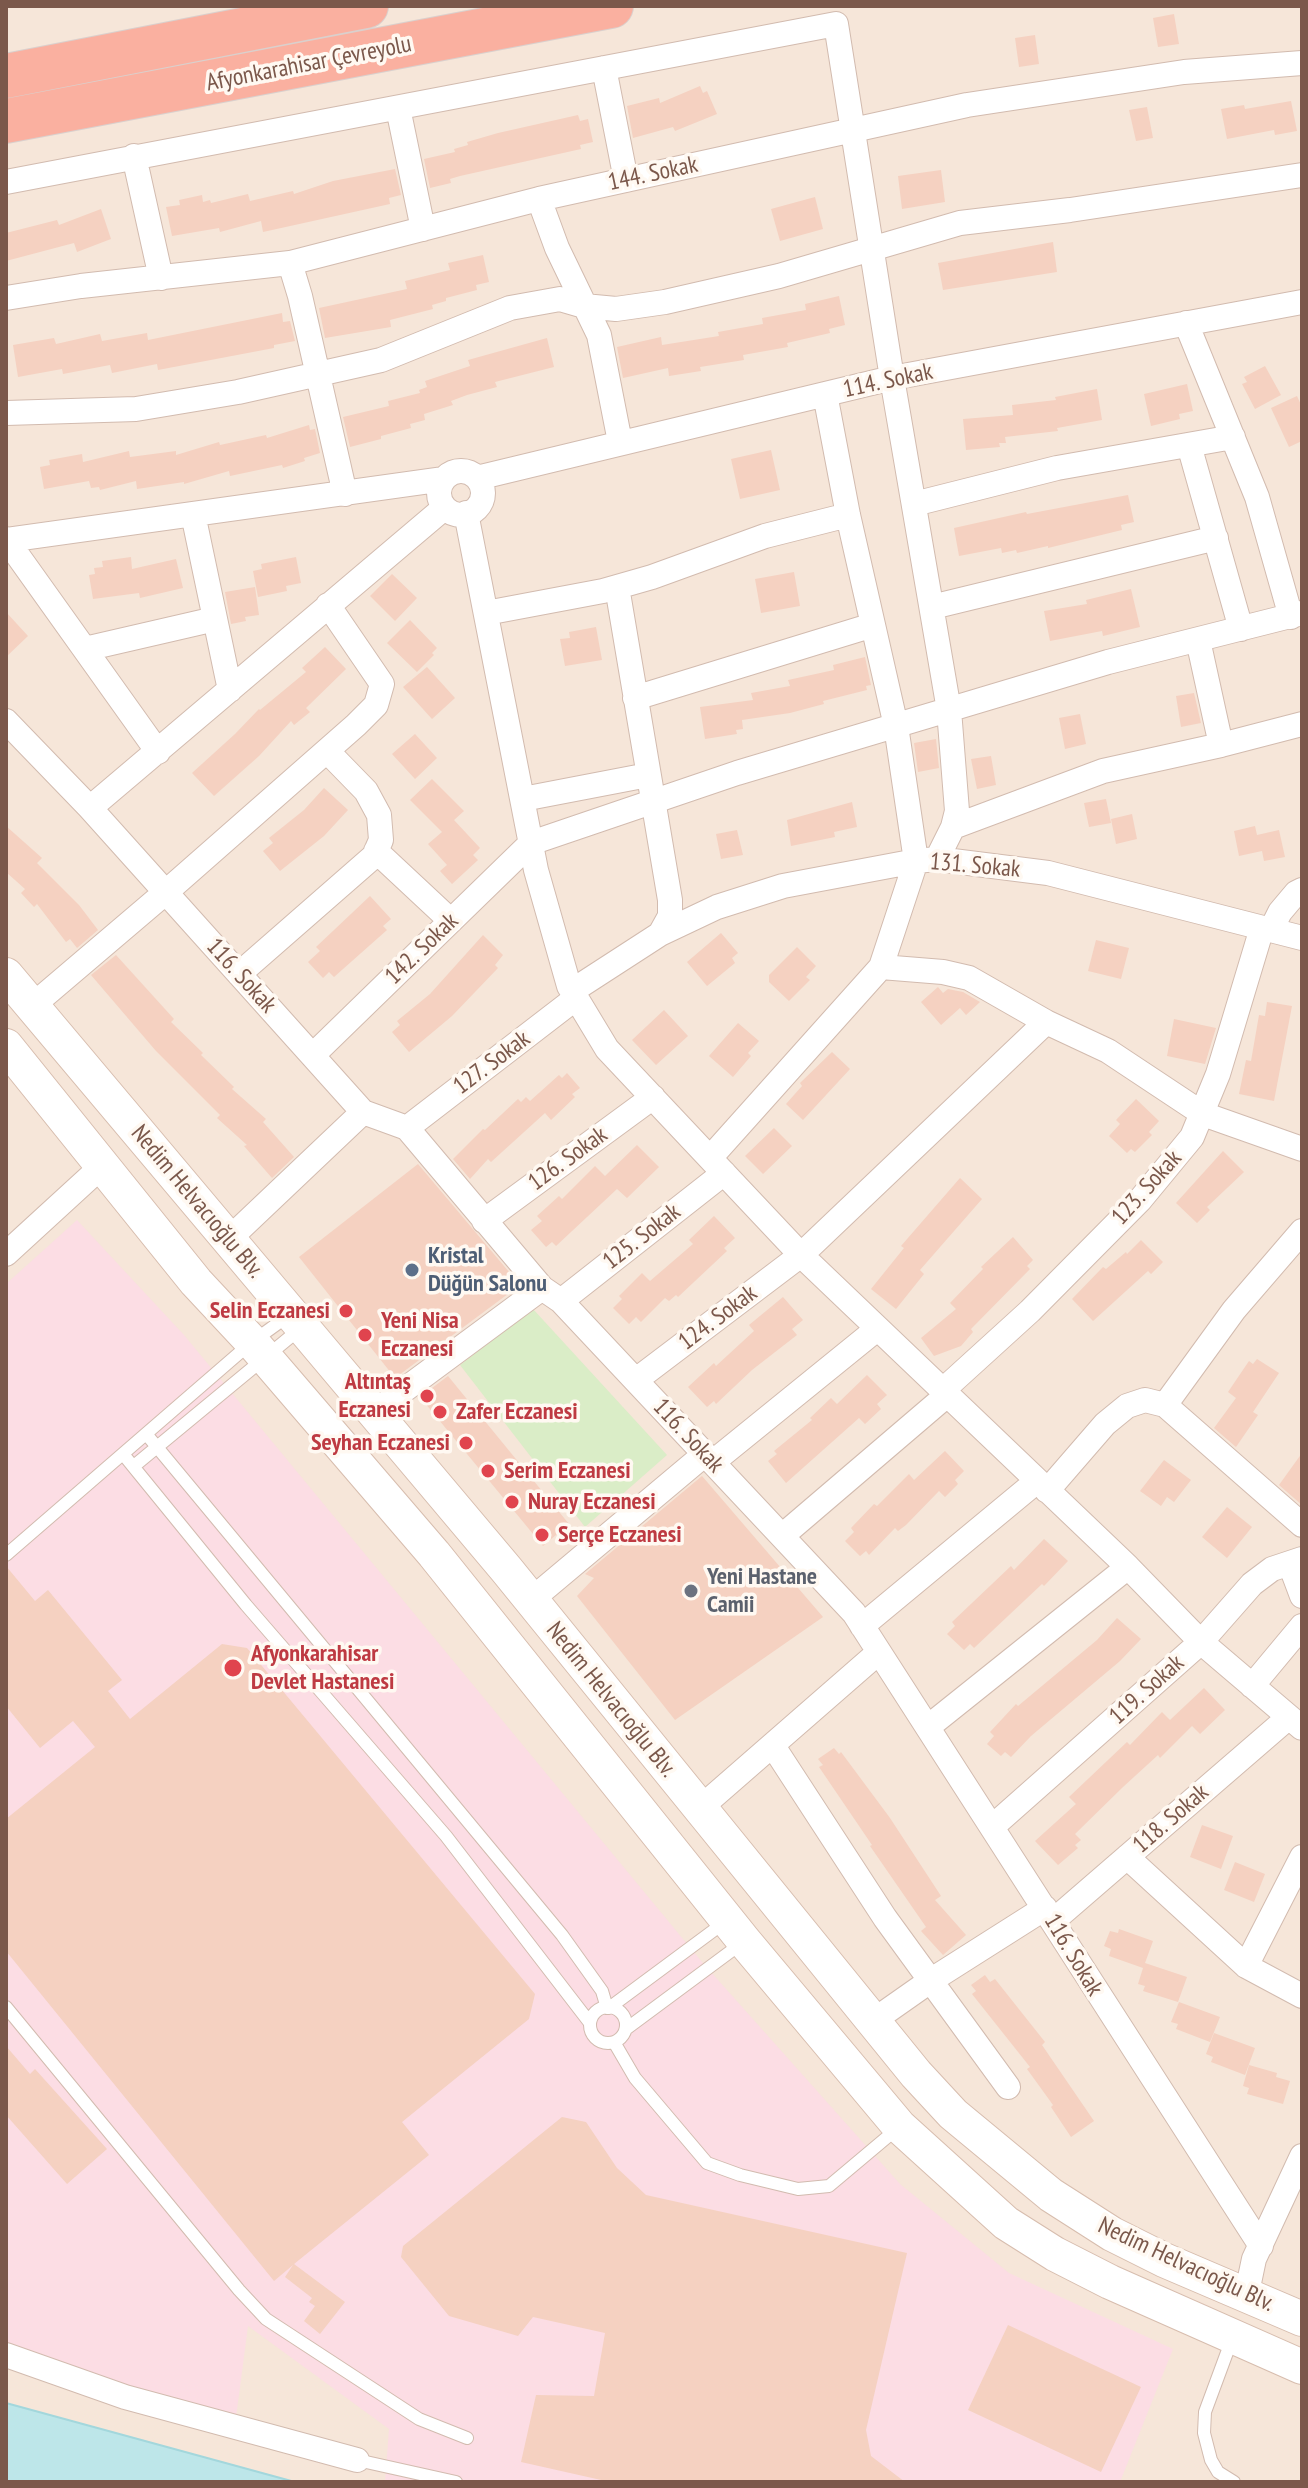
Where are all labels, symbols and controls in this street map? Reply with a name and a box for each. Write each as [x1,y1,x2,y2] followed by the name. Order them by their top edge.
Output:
[204,30,414,98] street label: Afyonkarahisar Çevreyolu
[606,150,700,198] street label: 144. Sokak
[841,357,935,405] street label: 114. Sokak
[929,848,1021,884] street label: 131. Sokak
[379,907,465,991] street label: 142. Sokak
[200,933,282,1019] street label: 116. Sokak
[448,1025,536,1101] street label: 127. Sokak
[125,1120,269,1284] street label: Nedim Helvacıoğlu Blv.
[523,1121,613,1197] street label: 126. Sokak
[1106,1145,1188,1231] street label: 123. Sokak
[597,1198,687,1276] street label: 125. Sokak
[428,1242,547,1298] place label: Kristal Düğün Salonu
[403,1261,421,1279] marker: Kristal Düğün Salonu
[673,1279,763,1357] street label: 124. Sokak
[210,1297,330,1325] place label: Selin Eczanesi
[337,1302,355,1320] marker: Selin Eczanesi
[381,1307,459,1363] place label: Yeni Nisa Eczanesi
[356,1326,374,1344] marker: Yeni Nisa Eczanesi
[338,1368,411,1424] place label: Altıntaş Eczanesi
[418,1387,436,1405] marker: Altıntaş Eczanesi
[647,1393,729,1479] street label: 116. Sokak
[456,1398,578,1426] place label: Zafer Eczanesi
[431,1403,449,1421] marker: Zafer Eczanesi
[311,1429,450,1457] place label: Seyhan Eczanesi
[457,1434,475,1452] marker: Seyhan Eczanesi
[504,1457,631,1485] place label: Serim Eczanesi
[479,1462,497,1480] marker: Serim Eczanesi
[528,1488,656,1516] place label: Nuray Eczanesi
[503,1493,521,1511] marker: Nuray Eczanesi
[558,1521,682,1549] place label: Serçe Eczanesi
[533,1526,551,1544] marker: Serçe Eczanesi
[707,1563,817,1619] place label: Yeni Hastane Camii
[682,1582,700,1600] marker: Yeni Hastane Camii
[540,1617,682,1783] street label: Nedim Helvacıoğlu Blv.
[251,1640,394,1696] place label: Afyonkarahisar Devlet Hastanesi
[1104,1649,1190,1731] street label: 119. Sokak
[222,1657,244,1679] marker: Afyonkarahisar Devlet Hastanesi
[1127,1778,1215,1860] street label: 118. Sokak
[1037,1909,1109,2001] street label: 116. Sokak
[1093,2212,1279,2318] street label: Nedim Helvacıoğlu Blv.

